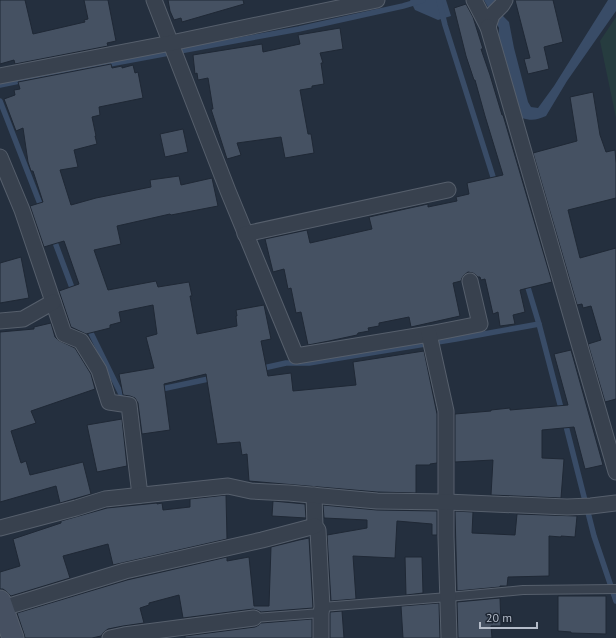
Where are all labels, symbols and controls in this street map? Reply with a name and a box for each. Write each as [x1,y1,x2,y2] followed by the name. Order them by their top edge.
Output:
[480,604,537,630] scale bar
[486,610,512,625] text: 20 m

